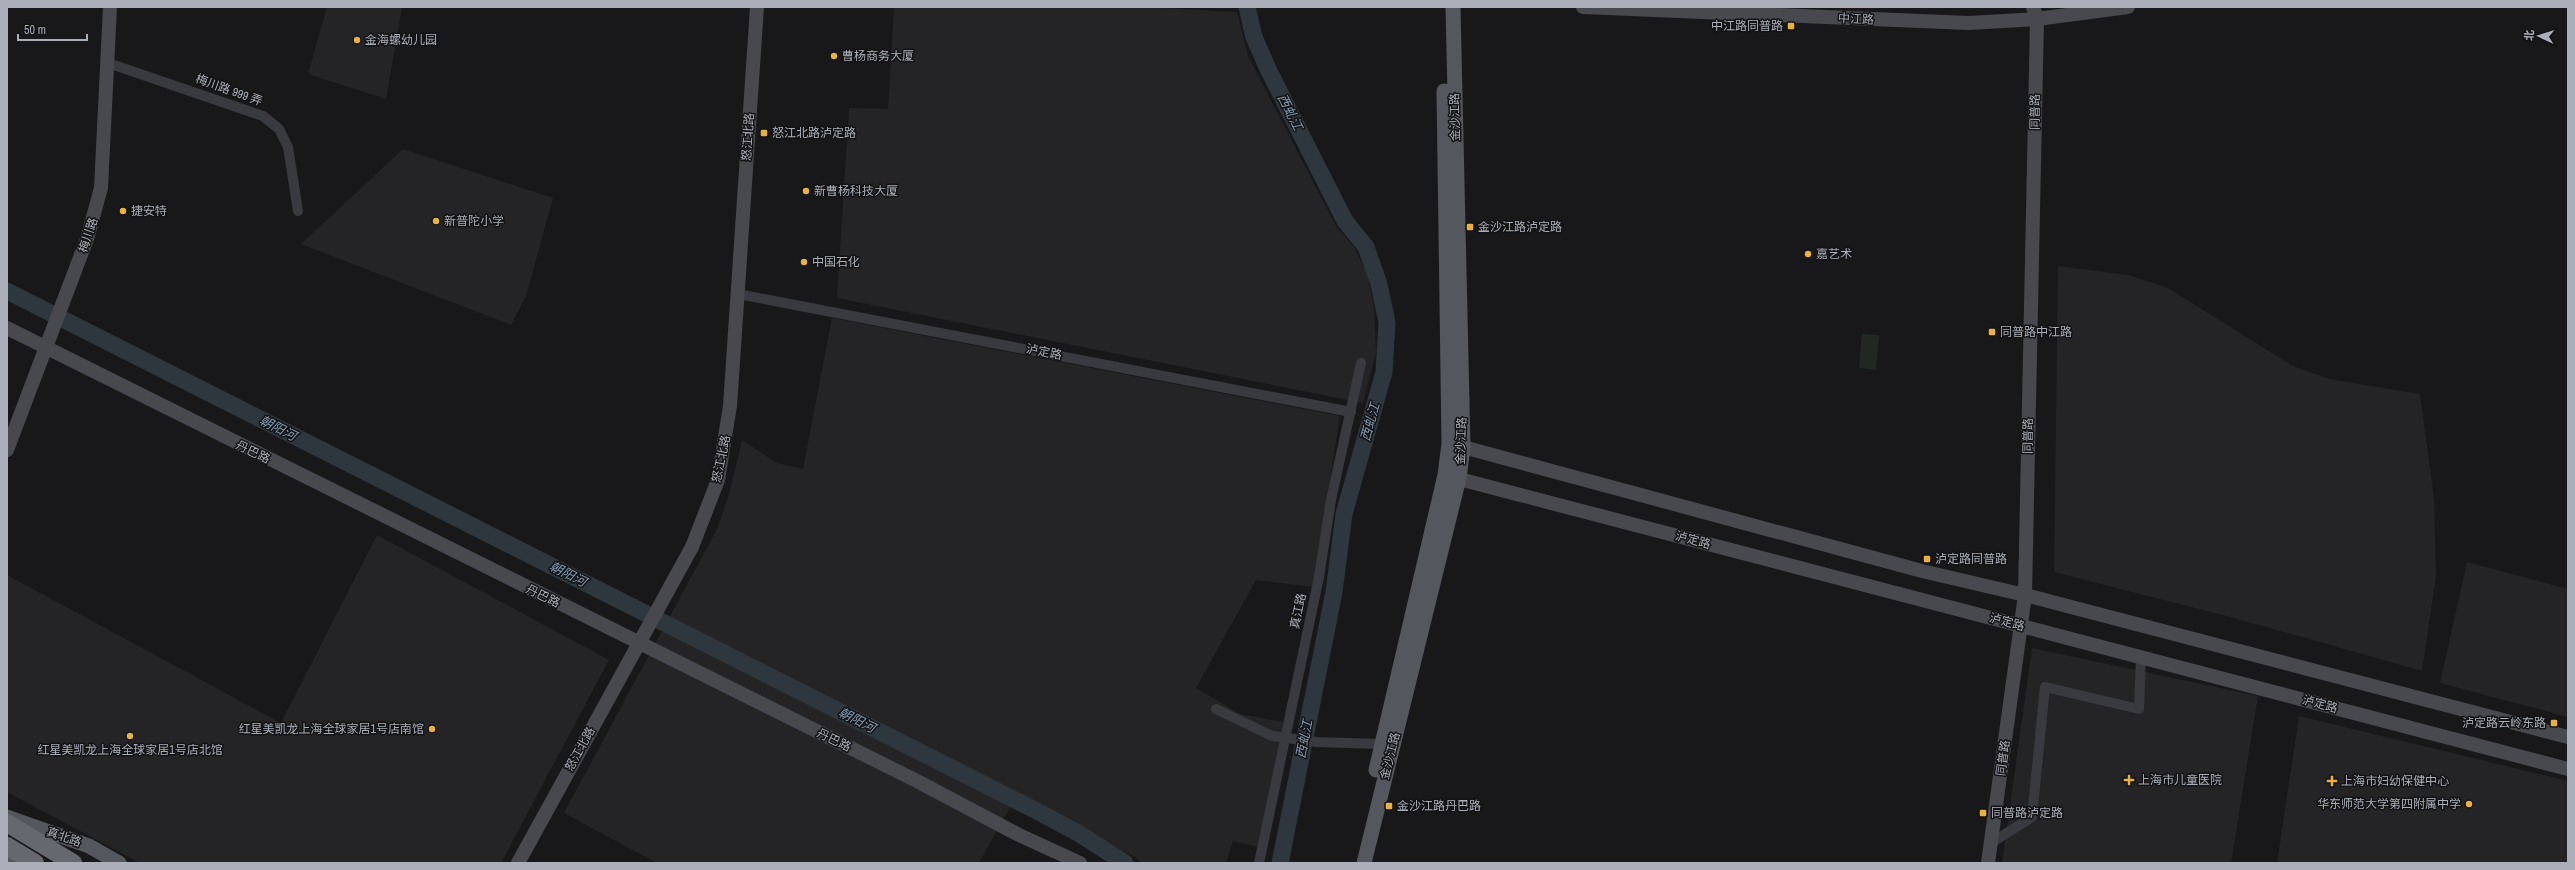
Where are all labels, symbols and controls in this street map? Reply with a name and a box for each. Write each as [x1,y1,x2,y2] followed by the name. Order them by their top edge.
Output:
[1838,10,1874,28] street label: 中江路
[18,16,87,42] scale bar
[2519,16,2559,56] north arrow
[1711,18,1783,34] place label: 中江路同普路
[1786,21,1796,31] marker: 中江路同普路
[24,22,46,38] text: 50 m
[2522,29,2536,41] text: 北
[365,32,437,48] place label: 金海螺幼儿园
[352,35,362,45] marker: 金海螺幼儿园
[842,48,914,64] place label: 曹杨商务大厦
[829,51,839,61] marker: 曹杨商务大厦
[193,71,265,109] street label: 梅川路 999 弄
[1274,91,1307,135] water label: 西虬江
[1447,93,1463,141] street label: 金沙江路
[2027,94,2043,130] street label: 同普路
[738,112,758,162] street label: 怒江北路
[772,125,856,141] place label: 怒江北路泸定路
[759,128,769,138] marker: 怒江北路泸定路
[814,183,898,199] place label: 新曹杨科技大厦
[801,186,811,196] marker: 新曹杨科技大厦
[131,203,167,219] place label: 捷安特
[118,206,128,216] marker: 捷安特
[444,213,504,229] place label: 新普陀小学
[75,215,101,255] street label: 梅川路
[431,216,441,226] marker: 新普陀小学
[1478,219,1562,235] place label: 金沙江路泸定路
[1465,222,1475,232] marker: 金沙江路泸定路
[1816,246,1852,262] place label: 嘉艺术
[1803,249,1813,259] marker: 嘉艺术
[812,254,860,270] place label: 中国石化
[799,257,809,267] marker: 中国石化
[2000,324,2072,340] place label: 同普路中江路
[1987,327,1997,337] marker: 同普路中江路
[1025,341,1063,363] street label: 泸定路
[1356,399,1384,443] water label: 西虬江
[257,412,302,446] water label: 朝阳河
[1452,417,1470,465] street label: 金沙江路
[2020,418,2036,454] street label: 同普路
[708,434,734,484] street label: 怒江北路
[233,437,273,467] street label: 丹巴路
[1674,528,1712,552] street label: 泸定路
[1935,551,2007,567] place label: 泸定路同普路
[1922,554,1932,564] marker: 泸定路同普路
[547,558,592,592] water label: 朝阳河
[523,581,563,611] street label: 丹巴路
[1286,592,1310,630] street label: 真江路
[1988,610,2026,634] street label: 泸定路
[2301,692,2339,716] street label: 泸定路
[836,704,881,738] water label: 朝阳河
[2462,715,2546,731] place label: 泸定路云岭东路
[1292,716,1316,760] water label: 西虬江
[2549,718,2559,728] marker: 泸定路云岭东路
[239,721,424,737] place label: 红星美凯龙上海全球家居1号店南馆
[427,724,437,734] marker: 红星美凯龙上海全球家居1号店南馆
[561,724,599,774] street label: 怒江北路
[814,725,854,755] street label: 丹巴路
[125,731,135,741] marker: 红星美凯龙上海全球家居1号店北馆
[1376,731,1404,781] street label: 金沙江路
[1993,739,2013,777] street label: 同普路
[37,742,223,758] place label: 红星美凯龙上海全球家居1号店北馆
[2138,772,2222,788] place label: 上海市儿童医院
[2341,773,2449,789] place label: 上海市妇幼保健中心
[2123,774,2135,786] marker: 上海市儿童医院
[2326,775,2338,787] marker: 上海市妇幼保健中心
[2317,796,2461,812] place label: 华东师范大学第四附属中学
[1397,798,1481,814] place label: 金沙江路丹巴路
[2464,799,2474,809] marker: 华东师范大学第四附属中学
[1384,801,1394,811] marker: 金沙江路丹巴路
[1991,805,2063,821] place label: 同普路泸定路
[1978,808,1988,818] marker: 同普路泸定路
[44,824,84,850] street label: 真北路

